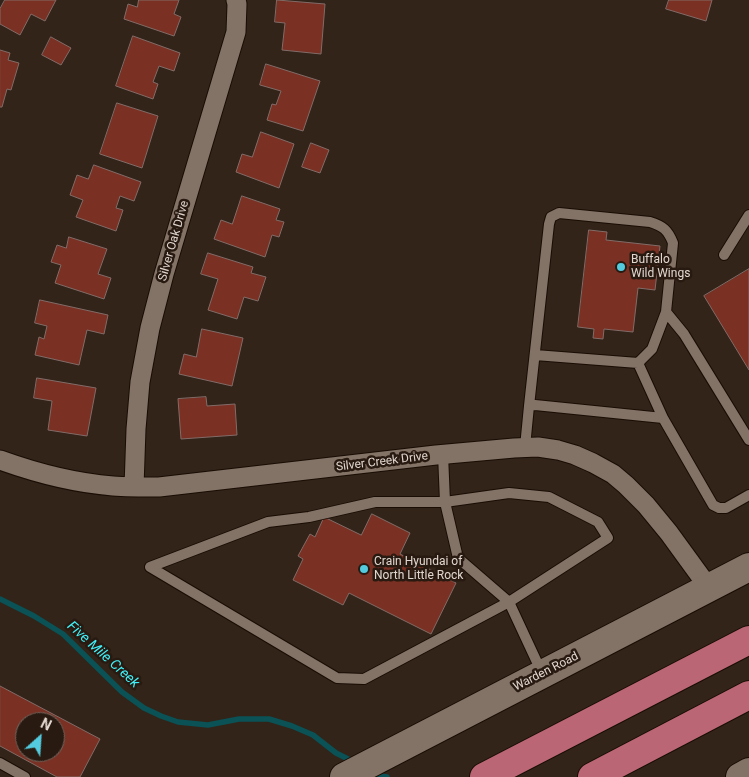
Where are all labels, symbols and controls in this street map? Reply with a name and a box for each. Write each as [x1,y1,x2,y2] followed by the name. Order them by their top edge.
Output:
[156,199,192,283] street label: Silver Oak Drive
[631,253,690,281] place label: Buffalo Wild Wings
[615,261,627,273] marker: Buffalo Wild Wings
[335,449,429,475] street label: Silver Creek Drive
[374,555,463,583] place label: Crain Hyundai of North Little Rock
[358,563,370,575] marker: Crain Hyundai of North Little Rock
[63,618,143,692] water label: Five Mile Creek
[511,649,581,695] street label: Warden Road
[15,712,65,762] north arrow
[38,715,54,734] text: N

